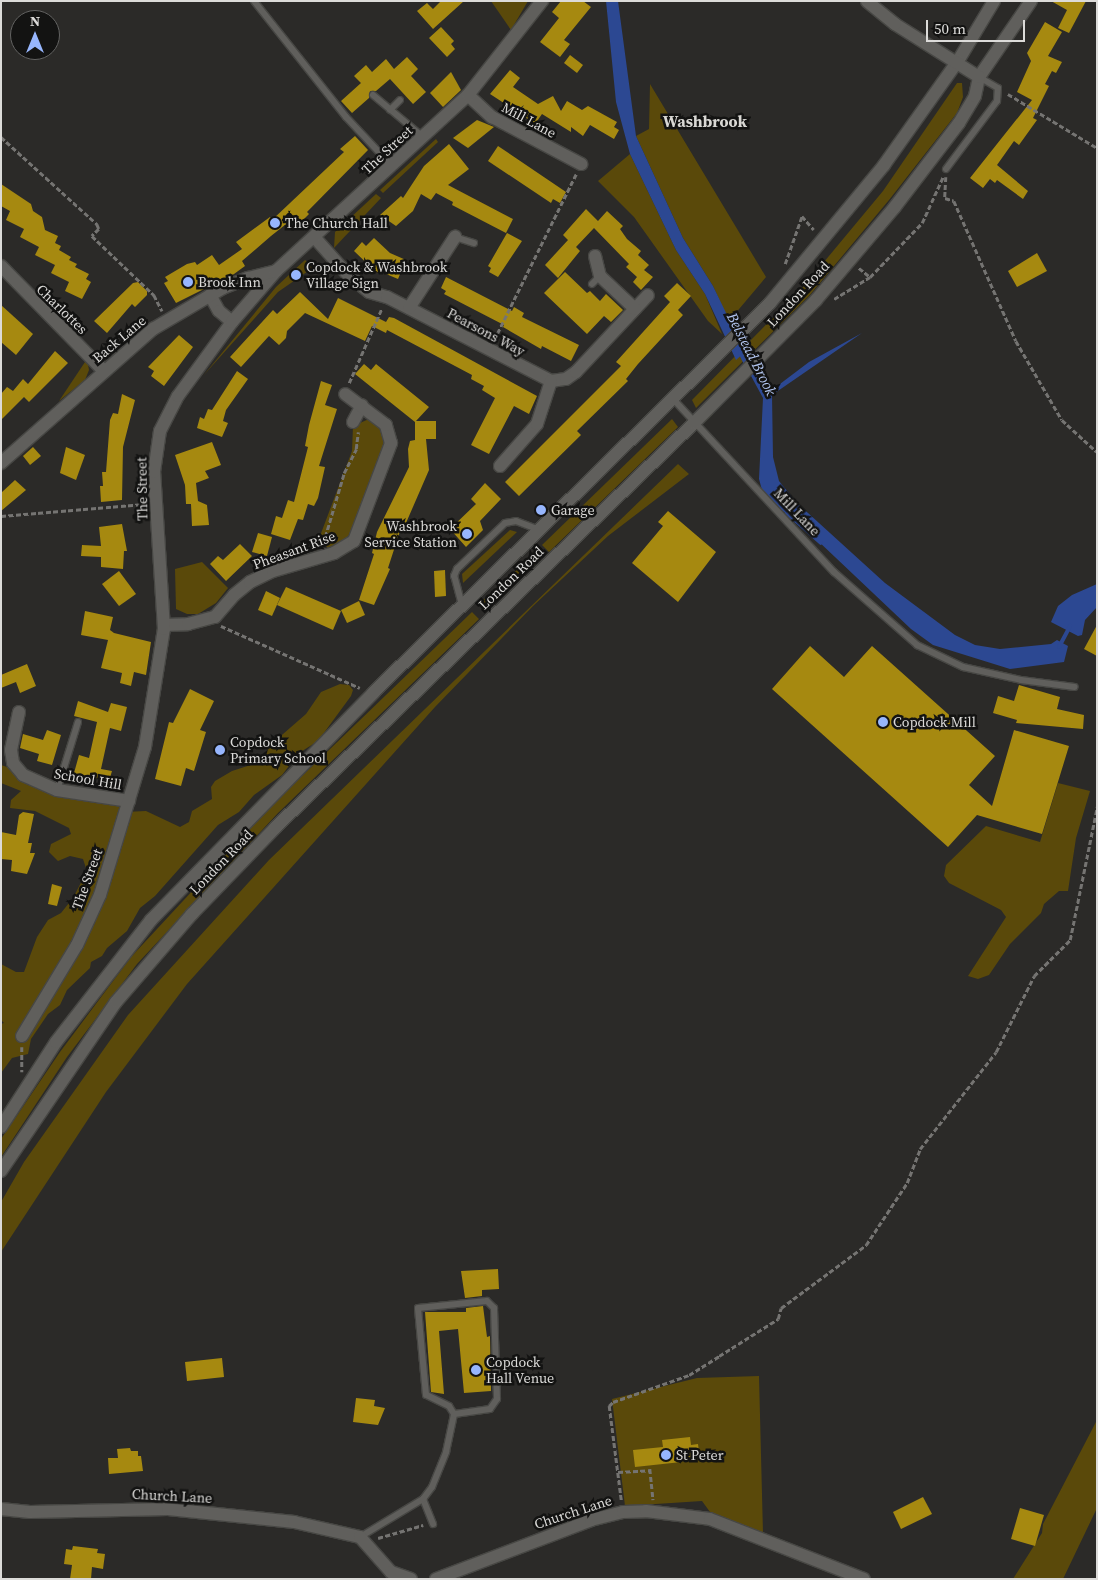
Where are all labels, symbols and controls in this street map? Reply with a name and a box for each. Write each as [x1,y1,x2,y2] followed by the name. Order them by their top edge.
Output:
[10,10,60,60] north arrow
[928,10,1027,42] scale bar
[30,11,40,31] text: N
[934,18,966,39] text: 50 m
[499,99,559,141] street label: Mill Lane
[663,111,747,131] district label: Washbrook
[358,122,416,178] street label: The Street
[285,215,388,231] place label: The Church Hall
[269,217,281,229] marker: The Church Hall
[763,258,833,330] street label: London Road
[306,259,448,292] place label: Copdock & Washbrook Village Sign
[290,269,302,281] marker: Copdock & Washbrook Village Sign
[198,274,261,290] place label: Brook Inn
[182,276,194,288] marker: Brook Inn
[33,281,91,337] street label: Charlottes
[444,304,528,360] street label: Pearsons Way
[723,309,781,399] water label: Belstead Brook
[89,312,149,366] street label: Back Lane
[133,457,151,521] street label: The Street
[770,485,824,539] street label: Mill Lane
[551,502,595,518] place label: Garage
[535,504,547,516] marker: Garage
[365,518,457,550] place label: Washbrook Service Station
[250,527,338,573] street label: Pheasant Rise
[461,528,473,540] marker: Washbrook Service Station
[475,543,547,613] street label: London Road
[893,714,976,730] place label: Copdock Mill
[877,716,889,728] marker: Copdock Mill
[230,734,326,766] place label: Copdock Primary School
[214,744,226,756] marker: Copdock Primary School
[53,765,123,793] street label: School Hill
[186,826,256,898] street label: London Road
[68,846,106,912] street label: The Street
[486,1354,555,1386] place label: Copdock Hall Venue
[470,1364,482,1376] marker: Copdock Hall Venue
[676,1447,724,1463] place label: St Peter
[660,1449,672,1461] marker: St Peter
[131,1486,213,1506] street label: Church Lane
[532,1492,614,1532] street label: Church Lane

